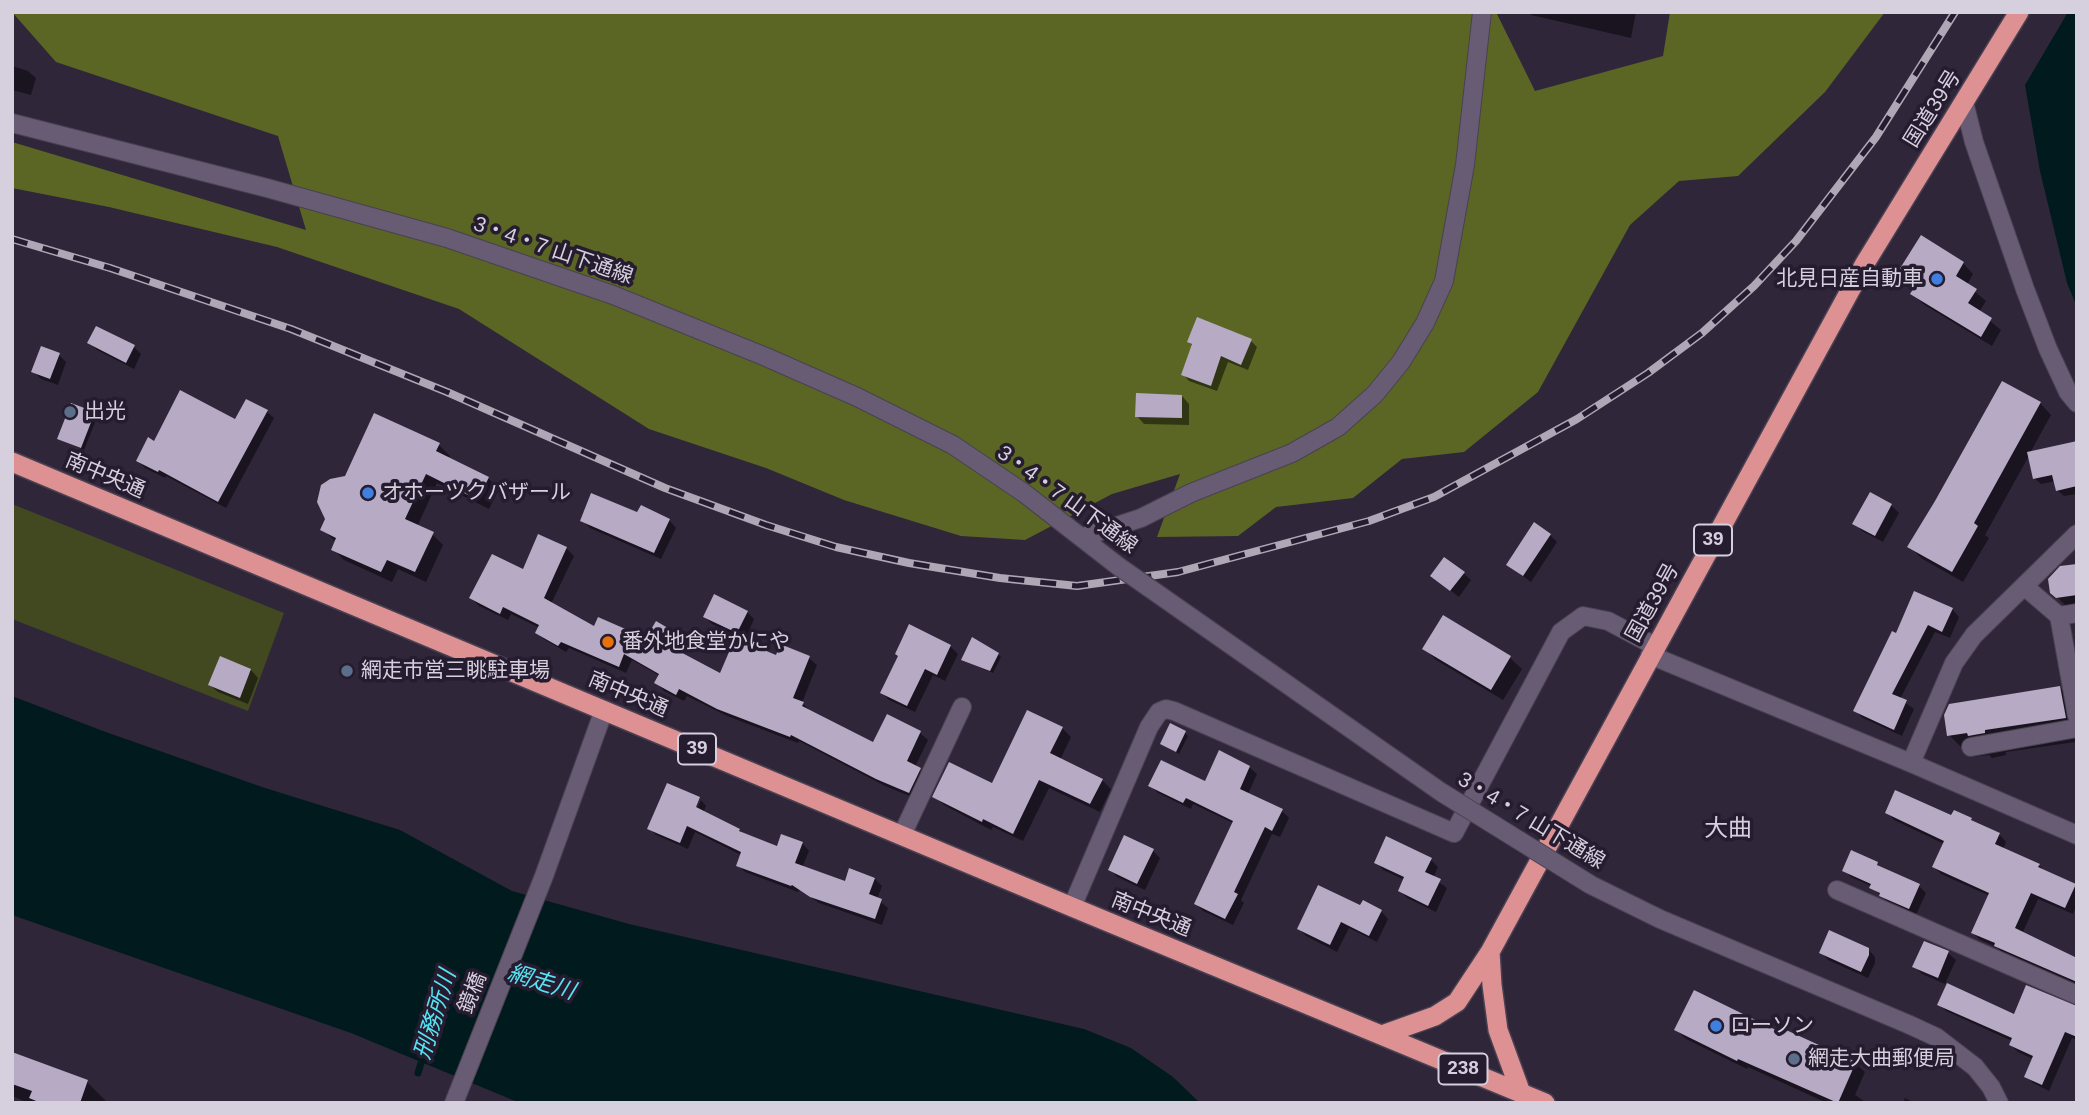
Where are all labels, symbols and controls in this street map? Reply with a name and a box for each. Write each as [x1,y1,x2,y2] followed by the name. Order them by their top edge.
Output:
[1899,66,1967,152] street label: 国道39号
[470,212,636,290] street label: 3・4・7 山下通線
[1776,266,1923,292] place label: 北見日産自動車
[1929,271,1945,287] marker: 北見日産自動車
[84,399,126,425] place label: 出光
[62,404,78,420] marker: 出光
[992,441,1142,559] street label: 3・4・7 山下通線
[61,448,149,504] street label: 南中央通
[382,480,571,506] place label: オホーツクバザール
[360,485,376,501] marker: オホーツクバザール
[1694,524,1732,555] road number: 39
[1621,559,1685,647] street label: 国道39号
[622,629,790,655] place label: 番外地食堂かにや
[600,634,616,650] marker: 番外地食堂かにや
[361,658,550,684] place label: 網走市営三眺駐車場
[339,663,355,679] marker: 網走市営三眺駐車場
[584,667,672,723] street label: 南中央通
[678,734,716,764] road number: 39
[1453,767,1609,875] street label: 3・4・7 山下通線
[1704,815,1752,843] district label: 大曲
[1107,888,1195,942] street label: 南中央通
[504,960,578,1006] water label: 網走川
[409,967,463,1063] water label: 刑務所川
[453,969,493,1017] street label: 鏡橋
[1730,1013,1814,1039] place label: ローソン
[1708,1018,1724,1034] marker: ローソン
[1808,1046,1955,1072] place label: 網走大曲郵便局
[1786,1051,1802,1067] marker: 網走大曲郵便局
[1438,1054,1488,1084] road number: 238

